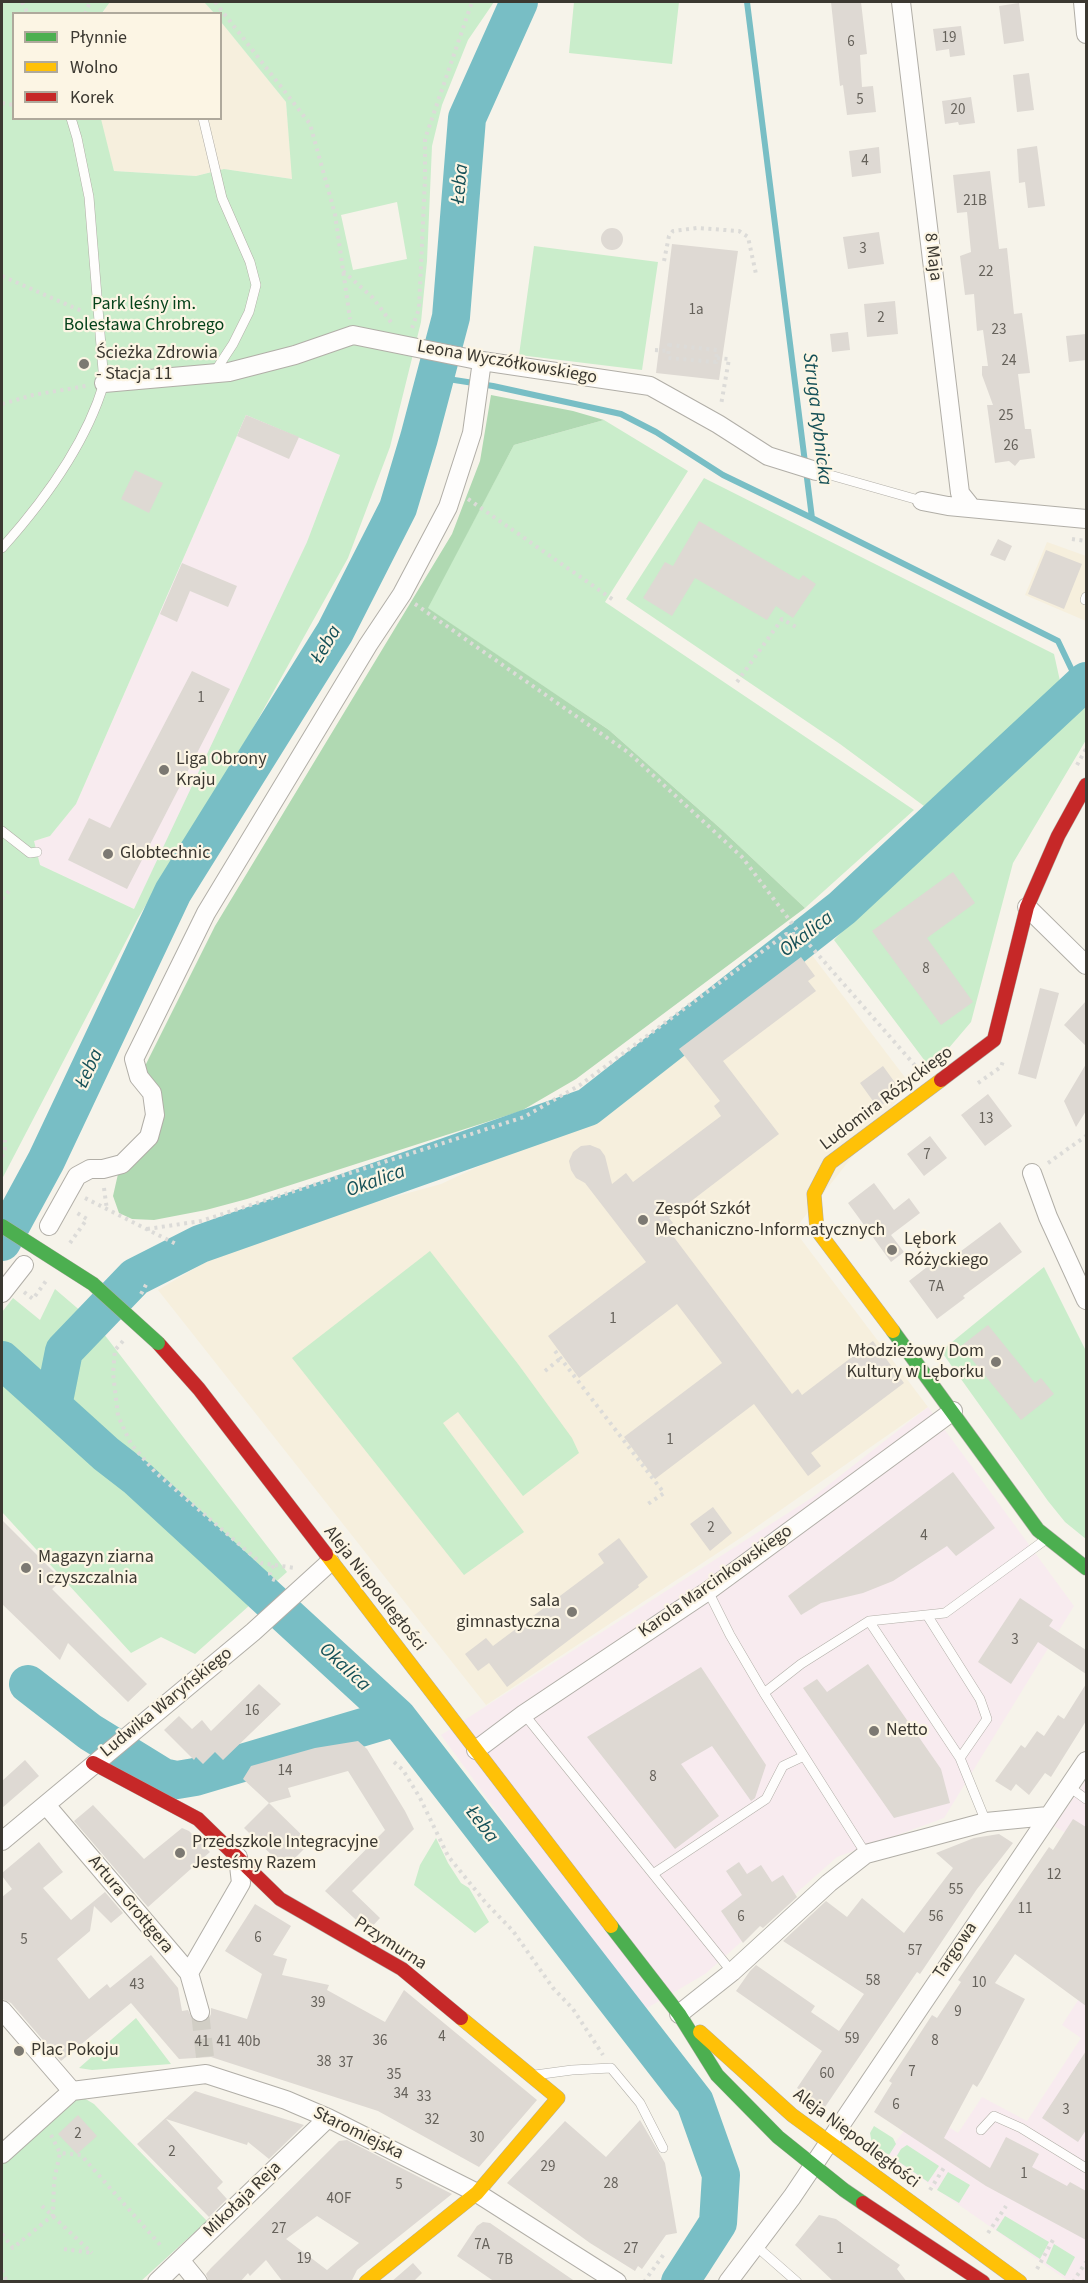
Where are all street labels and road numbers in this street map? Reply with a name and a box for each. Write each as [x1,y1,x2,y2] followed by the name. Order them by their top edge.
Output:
[918,232,946,282] street label: 8 Maja
[415,337,599,389] street label: Leona Wyczółkowskiego
[816,1042,958,1156] street label: Ludomira Różyckiego
[635,1521,797,1643] street label: Karola Marcinkowskiego
[318,1522,430,1656] street label: Aleja Niepodległości
[97,1643,237,1763] street label: Ludwika Waryńskiego
[83,1852,177,1958] street label: Artura Grottgera
[350,1913,430,1975] street label: Przymurna
[929,1919,983,1983] street label: Targowa
[788,2084,924,2194] street label: Aleja Niepodległości
[309,2103,407,2165] street label: Staromiejska
[200,2158,286,2242] street label: Mikołaja Reja

